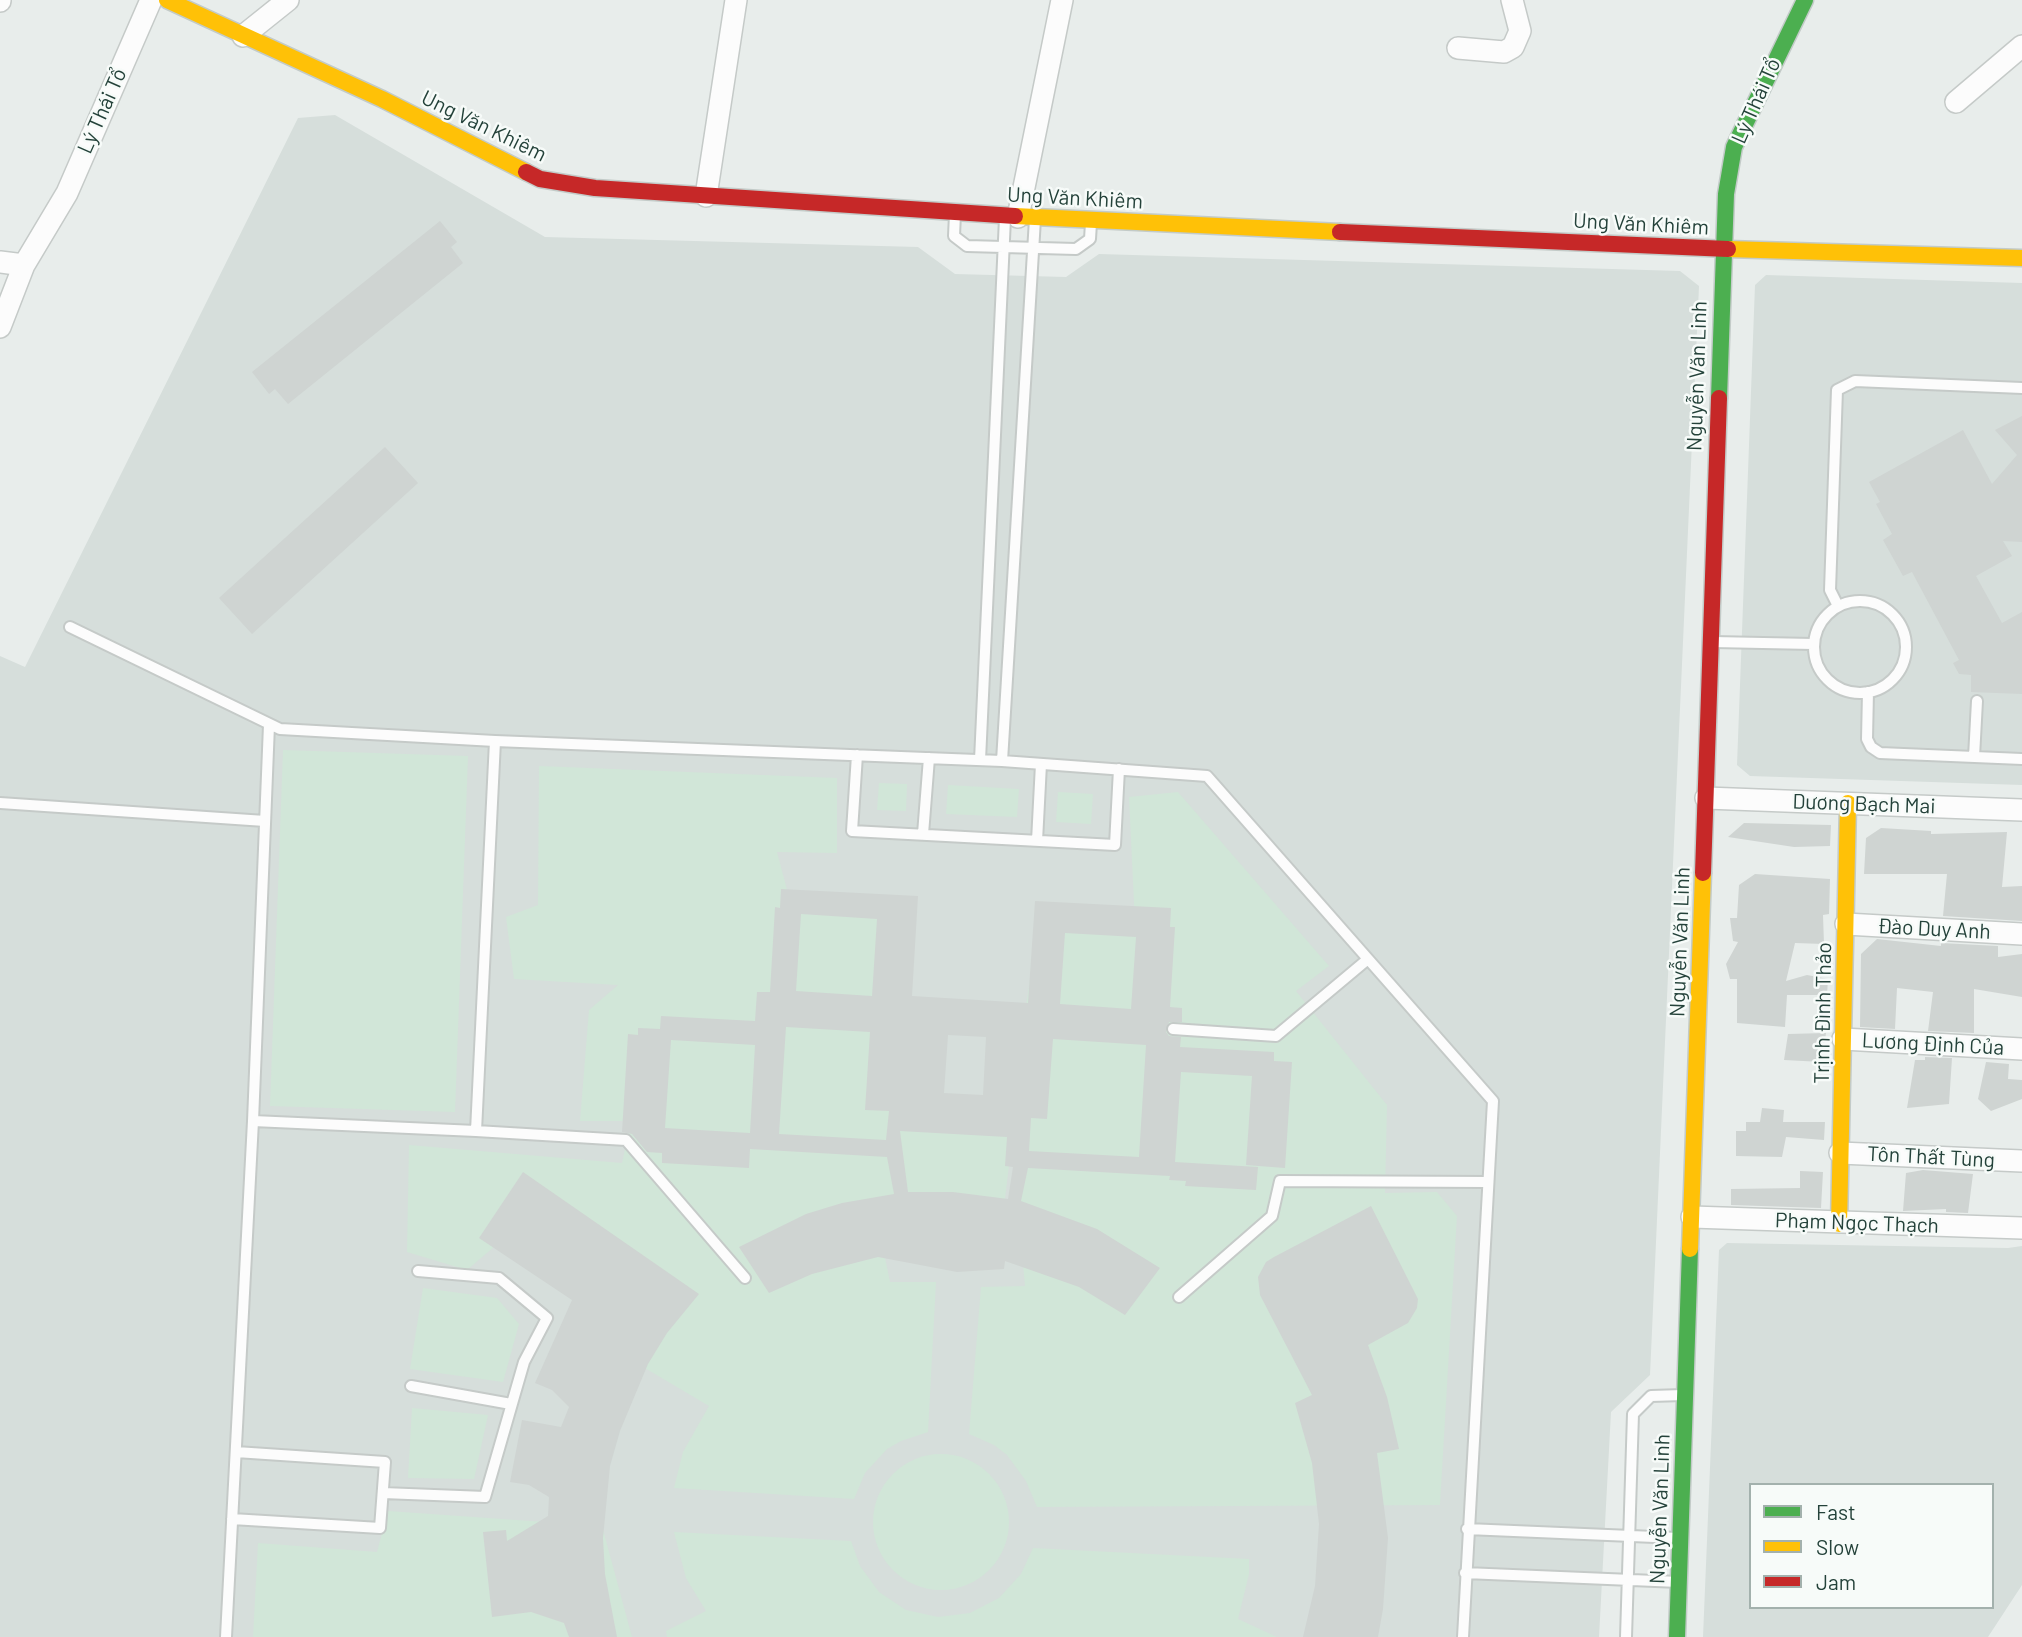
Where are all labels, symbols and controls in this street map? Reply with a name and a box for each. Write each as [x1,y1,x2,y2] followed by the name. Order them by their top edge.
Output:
[1726,54,1786,148] street label: Lý Thái Tổ
[72,64,132,158] street label: Lý Thái Tổ
[417,85,551,167] street label: Ung Văn Khiêm
[1006,182,1144,214] street label: Ung Văn Khiêm
[1572,208,1710,240] street label: Ung Văn Khiêm
[1682,300,1712,452] street label: Nguyễn Văn Linh
[1792,789,1936,819] street label: Dương Bạch Mai
[1665,866,1695,1018] street label: Nguyễn Văn Linh
[1877,913,1991,945] street label: Đào Duy Anh
[1809,942,1837,1084] street label: Trịnh Đình Thảo
[1861,1028,2005,1060] street label: Lương Định Của
[1866,1141,1996,1173] street label: Tôn Thất Tùng
[1775,1208,1939,1238] street label: Phạm Ngọc Thạch
[1645,1433,1675,1585] street label: Nguyễn Văn Linh
[1749,1483,1994,1609] legend
[1816,1499,1856,1524] text: Fast
[1816,1534,1859,1559] text: Slow
[1816,1569,1856,1594] text: Jam

